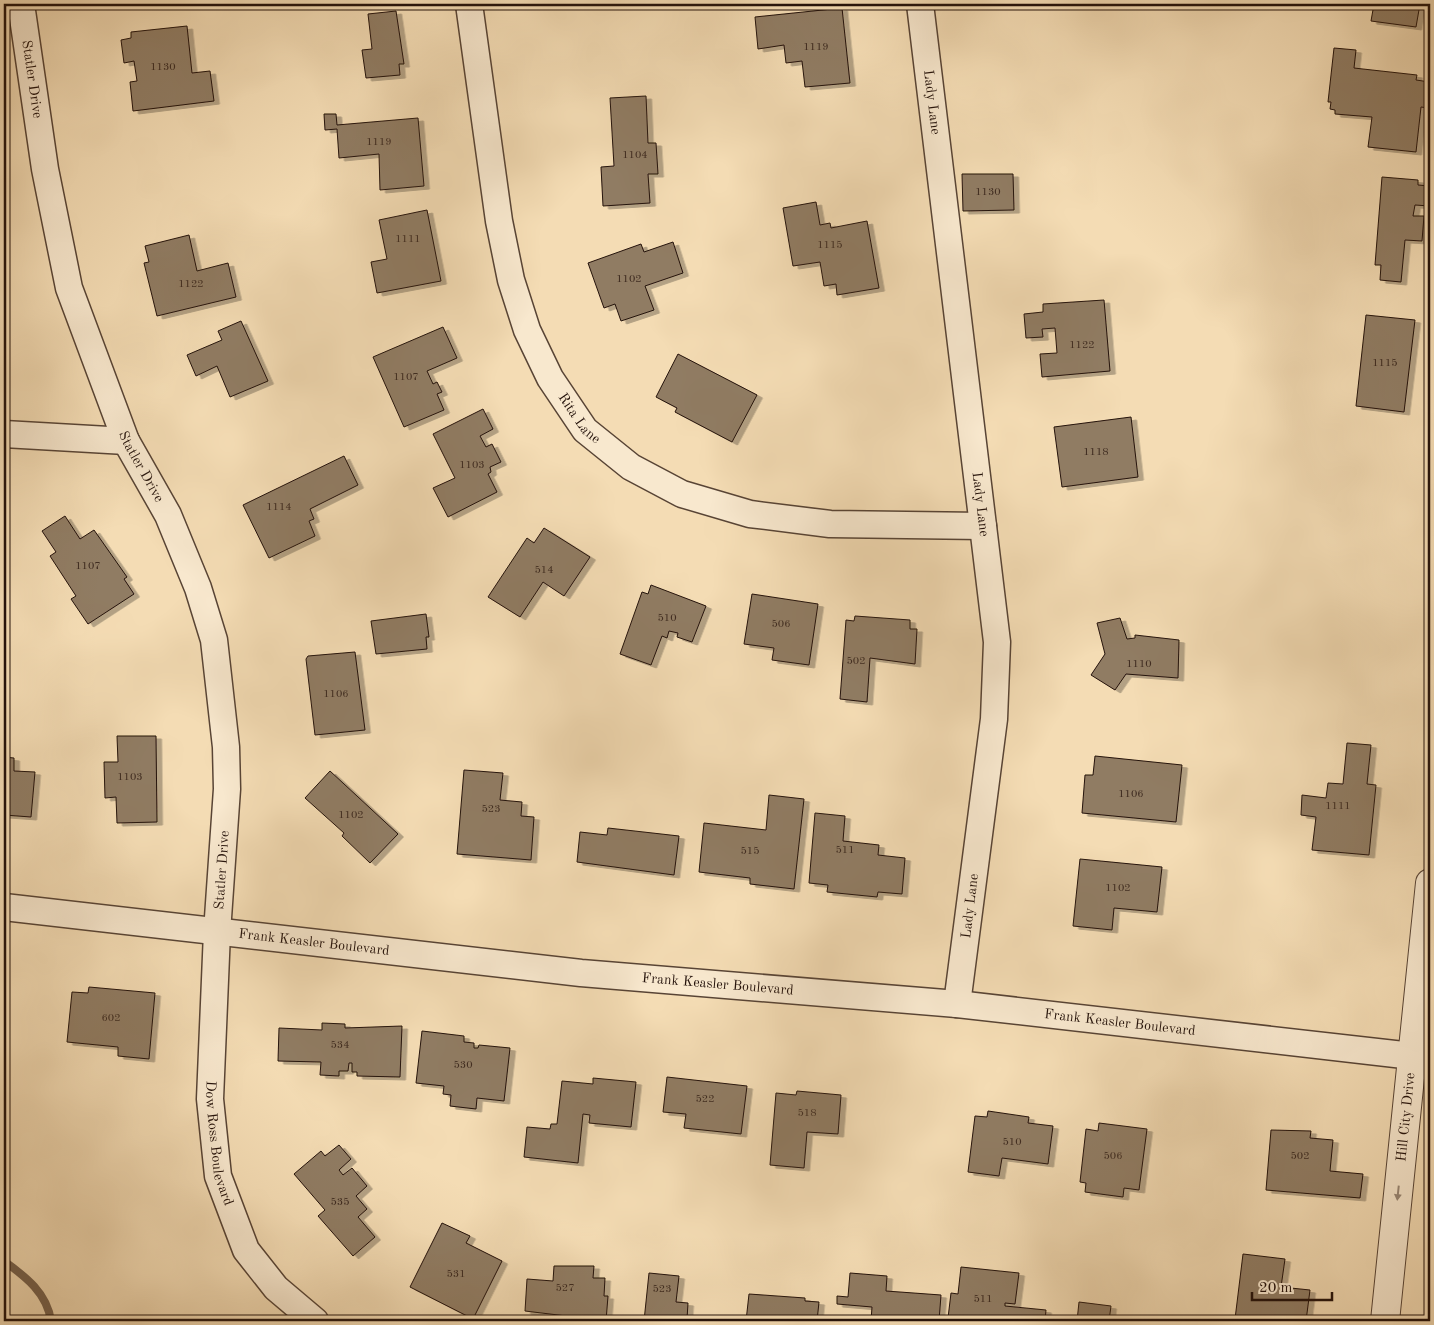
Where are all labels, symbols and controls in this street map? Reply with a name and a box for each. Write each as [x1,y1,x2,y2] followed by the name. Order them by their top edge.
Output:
[19,39,45,119] street label: Statler Drive
[803,42,829,53] house number: 1119
[150,62,176,73] house number: 1130
[921,69,943,136] street label: Lady Lane
[366,137,392,148] house number: 1119
[622,150,648,161] house number: 1104
[975,187,1001,198] house number: 1130
[395,234,421,245] house number: 1111
[817,240,843,251] house number: 1115
[616,274,642,285] house number: 1102
[178,279,204,290] house number: 1122
[1069,340,1095,351] house number: 1122
[1372,358,1398,369] house number: 1115
[393,372,419,383] house number: 1107
[555,391,603,446] street label: Rita Lane
[116,429,166,505] street label: Statler Drive
[1083,447,1109,458] house number: 1118
[459,460,485,471] house number: 1103
[970,471,991,538] street label: Lady Lane
[266,502,292,513] house number: 1114
[75,561,101,572] house number: 1107
[534,565,554,576] house number: 514
[657,613,677,624] house number: 510
[771,619,791,630] house number: 506
[846,656,866,667] house number: 502
[1126,659,1152,670] house number: 1110
[323,689,349,700] house number: 1106
[117,772,143,783] house number: 1103
[1118,789,1144,800] house number: 1106
[1325,801,1351,812] house number: 1111
[481,804,501,815] house number: 523
[338,810,364,821] house number: 1102
[212,830,232,910] street label: Statler Drive
[835,845,855,856] house number: 511
[740,846,760,857] house number: 515
[959,873,981,939] street label: Lady Lane
[1105,883,1131,894] house number: 1102
[238,927,390,958] street label: Frank Keasler Boulevard
[641,971,794,998] street label: Frank Keasler Boulevard
[1044,1007,1196,1038] street label: Frank Keasler Boulevard
[101,1013,121,1024] house number: 602
[330,1040,350,1051] house number: 534
[453,1060,473,1071] house number: 530
[1394,1072,1417,1162] street label: Hill City Drive
[203,1080,236,1207] street label: Dow Ross Boulevard
[695,1094,715,1105] house number: 522
[797,1108,817,1119] house number: 518
[1002,1137,1022,1148] house number: 510
[1103,1151,1123,1162] house number: 506
[1290,1151,1310,1162] house number: 502
[1394,1185,1402,1201] one-way arrow
[330,1197,350,1208] house number: 535
[446,1269,466,1280] house number: 531
[1252,1270,1332,1302] scale bar
[1259,1281,1293,1296] text: 20 m
[555,1283,575,1294] house number: 527
[652,1284,672,1295] house number: 523
[973,1294,993,1305] house number: 511

